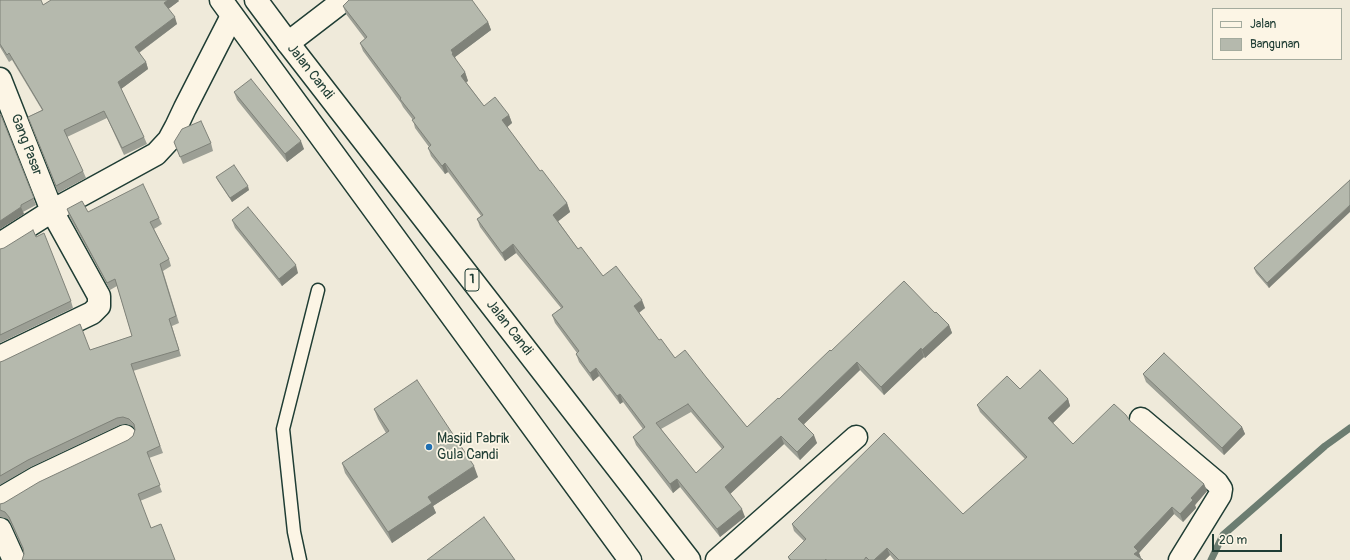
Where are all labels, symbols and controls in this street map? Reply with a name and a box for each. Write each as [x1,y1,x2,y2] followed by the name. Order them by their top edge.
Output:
[1212,8,1342,60] legend
[1250,17,1276,32] text: Jalan
[1250,37,1300,52] text: Bangunan
[283,41,337,103] street label: Jalan Candi
[7,112,45,178] street label: Gang Pasar
[465,269,479,291] road number: 1
[482,297,536,359] street label: Jalan Candi
[437,431,509,464] place label: Masjid Pabrik Gula Candi
[424,442,434,452] marker: Masjid Pabrik Gula Candi
[1214,526,1284,552] scale bar
[1219,533,1247,548] text: 20 m

